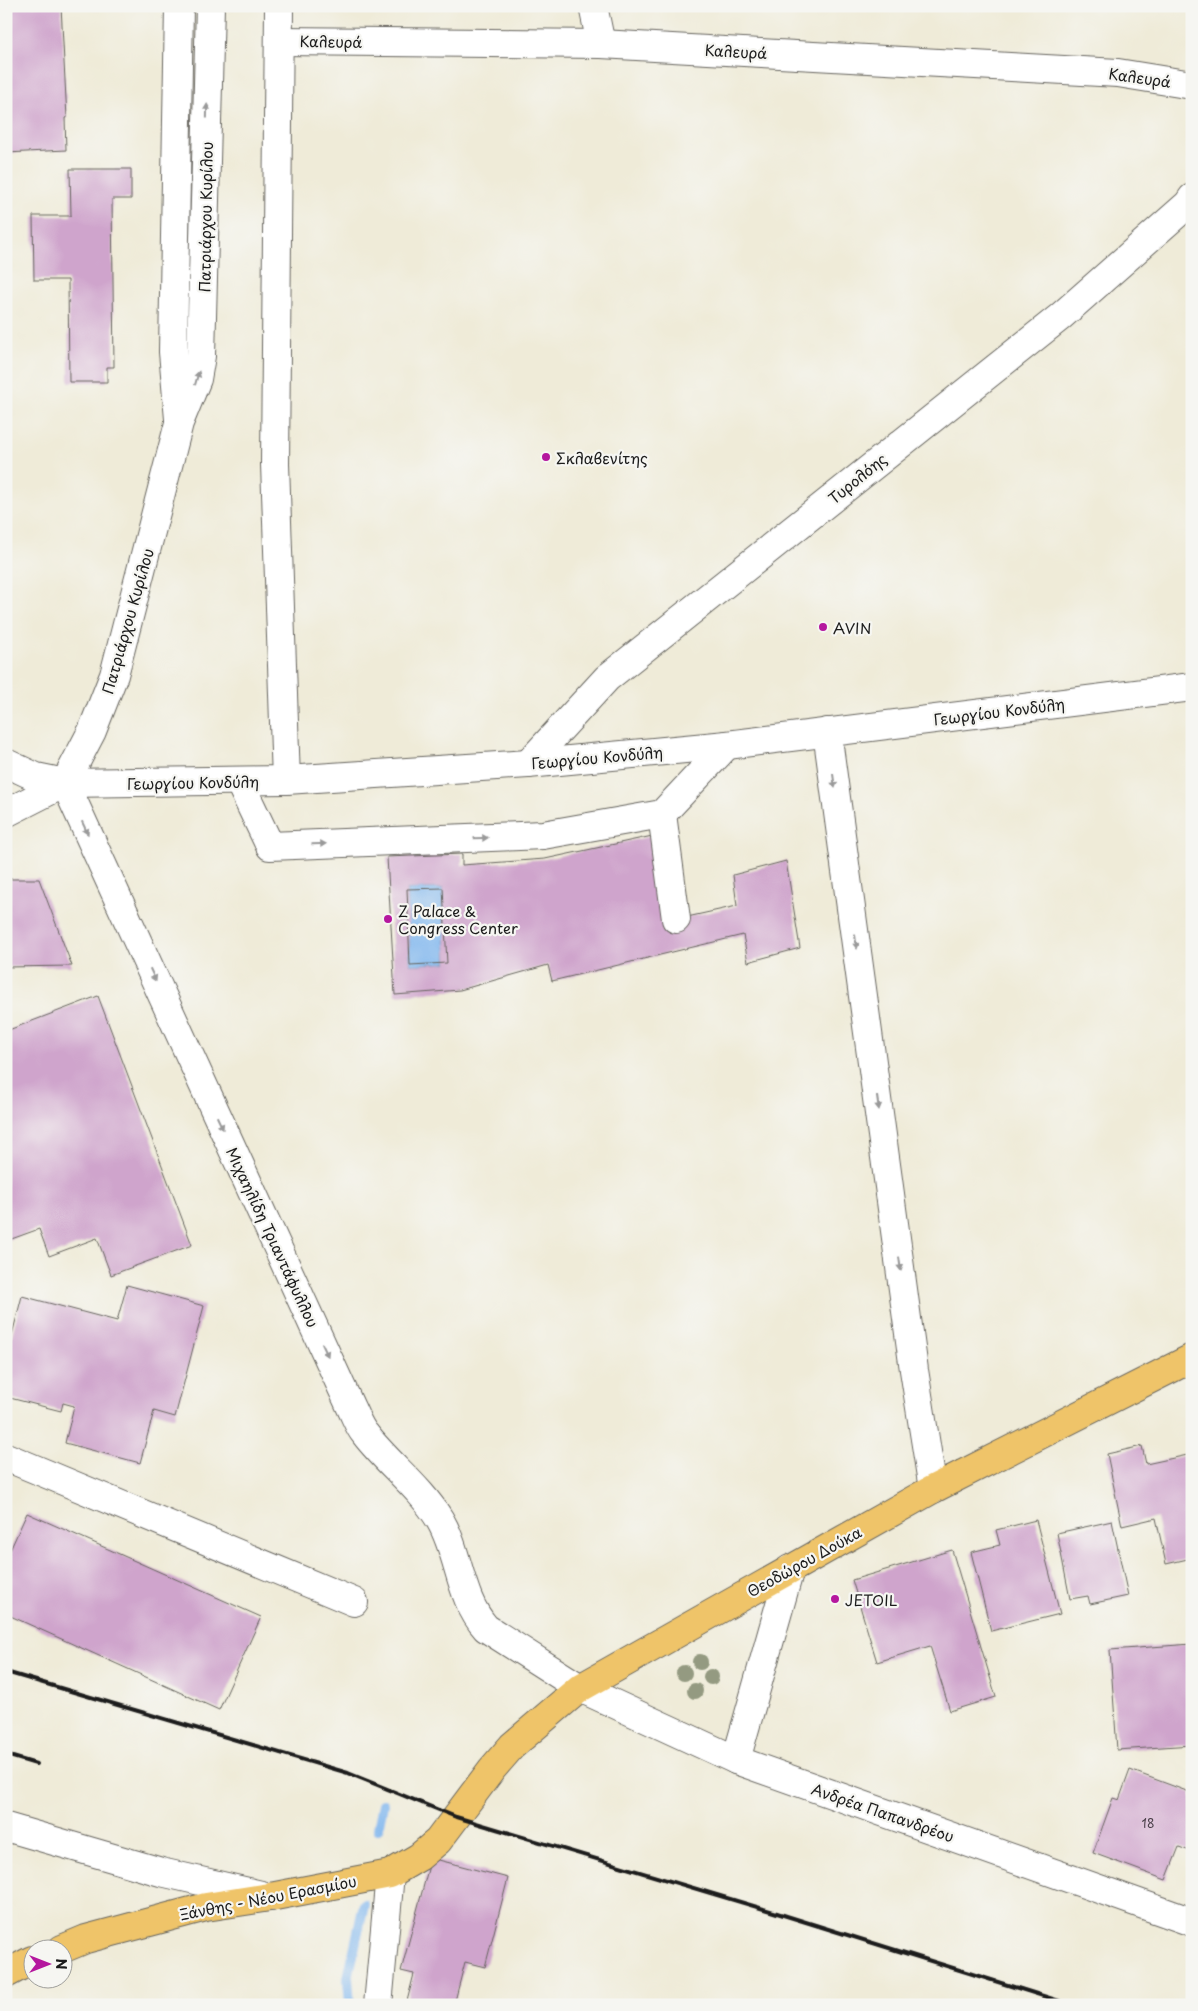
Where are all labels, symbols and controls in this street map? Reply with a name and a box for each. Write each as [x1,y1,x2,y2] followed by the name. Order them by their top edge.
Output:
[299,29,363,53] street label: Καλευρά
[704,38,768,64] street label: Καλευρά
[1107,61,1173,93] street label: Καλευρά
[204,103,212,119] one-way arrow
[192,141,218,293] street label: Πατριάρχου Κυρίλου
[193,370,201,385] one-way arrow
[556,446,648,469] place label: Σκλαβενίτης
[823,447,891,509] street label: Τυρολόης
[540,451,552,463] marker: Σκλαβενίτης
[95,545,159,697] street label: Πατριάρχου Κυρίλου
[833,616,871,639] place label: AVIN
[817,621,829,633] marker: AVIN
[932,692,1066,730] street label: Γεωργίου Κονδύλη
[530,740,664,774] street label: Γεωργίου Κονδύλη
[127,769,259,795] street label: Γεωργίου Κονδύλη
[830,773,838,789] one-way arrow
[81,820,89,835] one-way arrow
[474,833,490,841] one-way arrow
[311,840,327,848] one-way arrow
[398,899,518,939] place label: Z Palace & Congress Center
[382,913,394,925] marker: Z Palace & Congress Center
[852,934,860,950] one-way arrow
[149,968,157,982] one-way arrow
[874,1095,882,1111] one-way arrow
[217,1116,225,1130] one-way arrow
[221,1143,325,1331] street label: Μιχαηλίδη Τριαντάφυλλου
[896,1256,904,1272] one-way arrow
[321,1343,329,1357] one-way arrow
[742,1520,866,1602] street label: Θεοδώρου Δούκα
[845,1588,898,1611] place label: JETOIL
[829,1593,841,1605] marker: JETOIL
[809,1777,957,1847] street label: Ανδρέα Παπανδρέου
[1142,1814,1154,1832] house number: 18
[178,1869,358,1925] street label: Ξάνθης - Νέου Ερασμίου
[22,1938,72,1988] north arrow
[51,1958,72,1970] text: N

